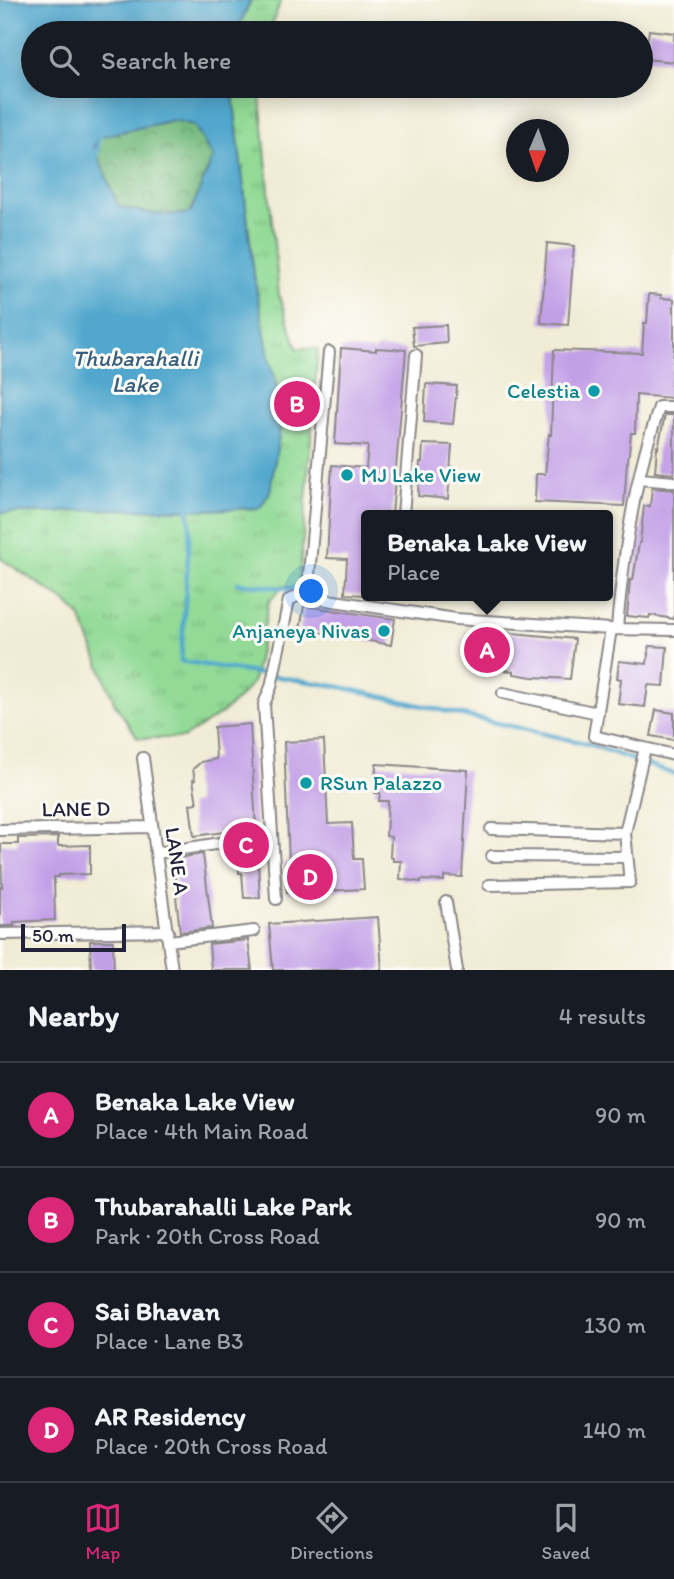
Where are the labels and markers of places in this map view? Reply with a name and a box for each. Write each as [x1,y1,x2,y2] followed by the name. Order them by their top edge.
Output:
[274,378,320,430] pin: B
[507,378,580,403] place label: Celestia
[586,383,602,399] marker: Celestia
[361,462,481,487] place label: MJ Lake View
[339,467,355,483] marker: MJ Lake View
[232,618,370,643] place label: Anjaneya Nivas
[376,623,392,639] marker: Anjaneya Nivas
[464,624,510,676] pin: A
[320,770,442,795] place label: RSun Palazzo
[298,775,314,791] marker: RSun Palazzo
[223,819,269,871] pin: C
[287,851,333,903] pin: D

